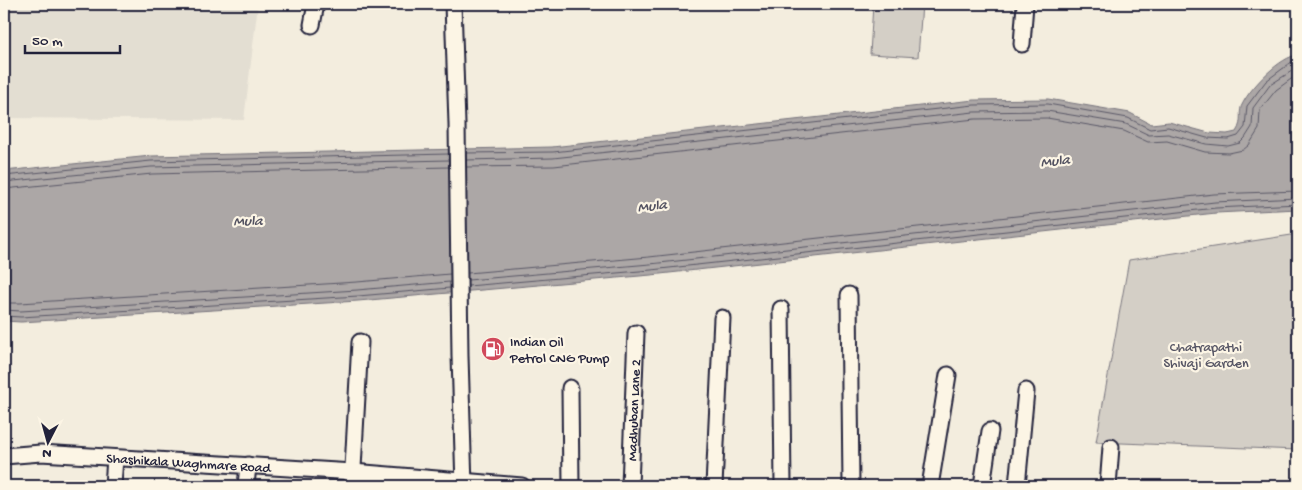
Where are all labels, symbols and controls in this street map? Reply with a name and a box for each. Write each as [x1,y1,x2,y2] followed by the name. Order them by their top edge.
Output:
[25,22,120,54] scale bar
[32,33,63,51] text: 50 m
[1040,151,1072,172] water label: Mula
[637,196,669,217] water label: Mula
[233,213,264,231] water label: Mula
[509,335,609,368] place label: Indian Oil Petrol CNG Pump
[480,336,506,362] fuel station icon: Indian Oil Petrol CNG Pump
[1163,340,1249,373] park label: Chatrapathi Shivaji Garden
[625,359,646,461] street label: Madhuban Lane 2
[22,418,72,468] north arrow
[41,444,52,461] text: N
[106,451,273,478] street label: Shashikala Waghmare Road

